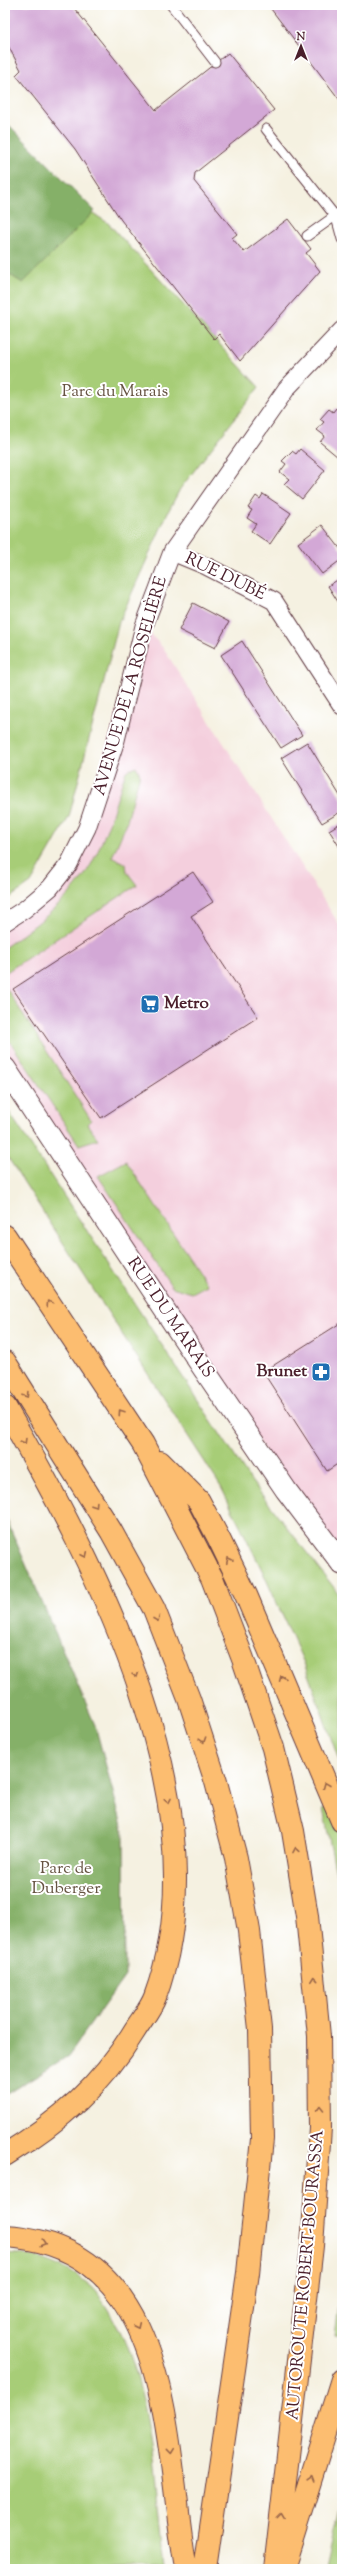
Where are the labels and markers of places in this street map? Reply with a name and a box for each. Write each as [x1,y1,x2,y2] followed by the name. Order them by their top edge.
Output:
[164,992,209,1016] place label: Metro
[139,993,161,1015] supermarket icon: Metro
[257,1360,307,1384] place label: Brunet
[310,1361,332,1383] pharmacy icon: Brunet

